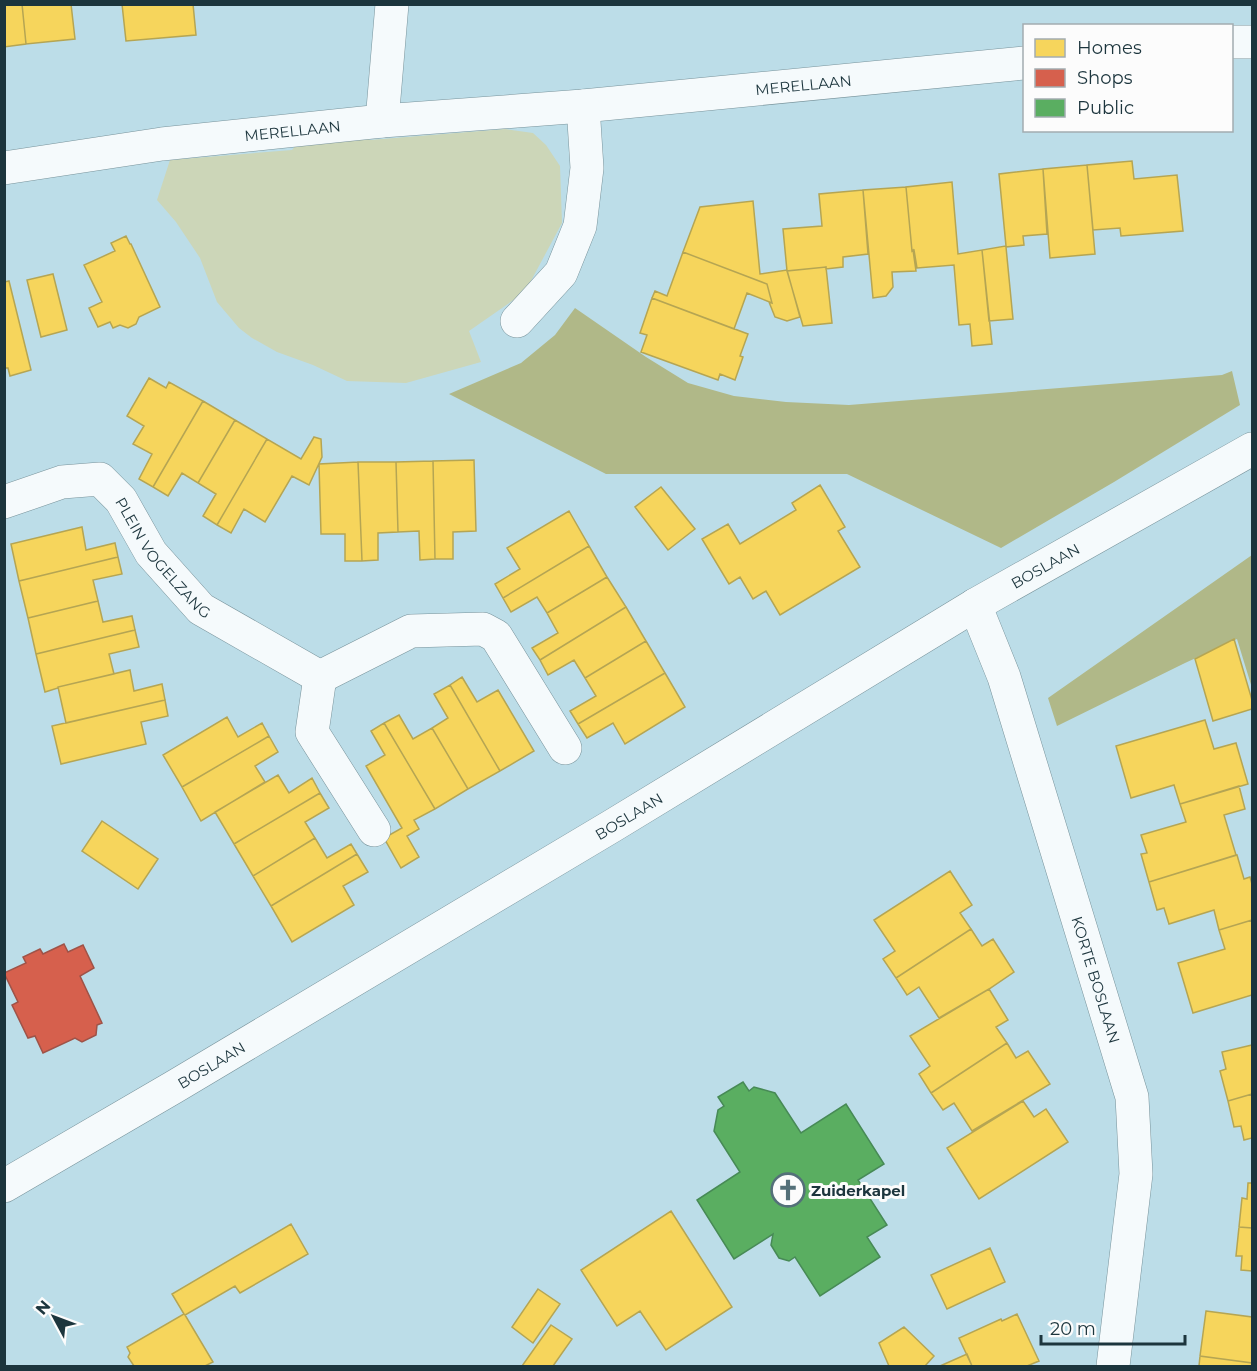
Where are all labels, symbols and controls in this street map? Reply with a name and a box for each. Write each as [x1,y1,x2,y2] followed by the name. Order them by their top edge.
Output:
[1023,24,1233,132] legend
[1077,37,1142,59] text: Homes
[1077,67,1133,89] text: Shops
[754,70,852,99] street label: MERELLAAN
[1077,97,1134,119] text: Public
[243,116,342,145] street label: MERELLAAN
[112,494,214,622] street label: PLEIN VOGELZANG
[1007,539,1083,592] street label: BOSLAAN
[591,788,666,844] street label: BOSLAAN
[1068,914,1125,1045] street label: KORTE BOSLAAN
[174,1037,249,1092] street label: BOSLAAN
[770,1172,806,1208] church icon: Zuiderkapel
[811,1181,905,1200] place label: Zuiderkapel
[24,1287,84,1347] north arrow
[32,1296,54,1319] text: N
[1041,1308,1185,1346] scale bar
[1050,1318,1096,1340] text: 20 m

